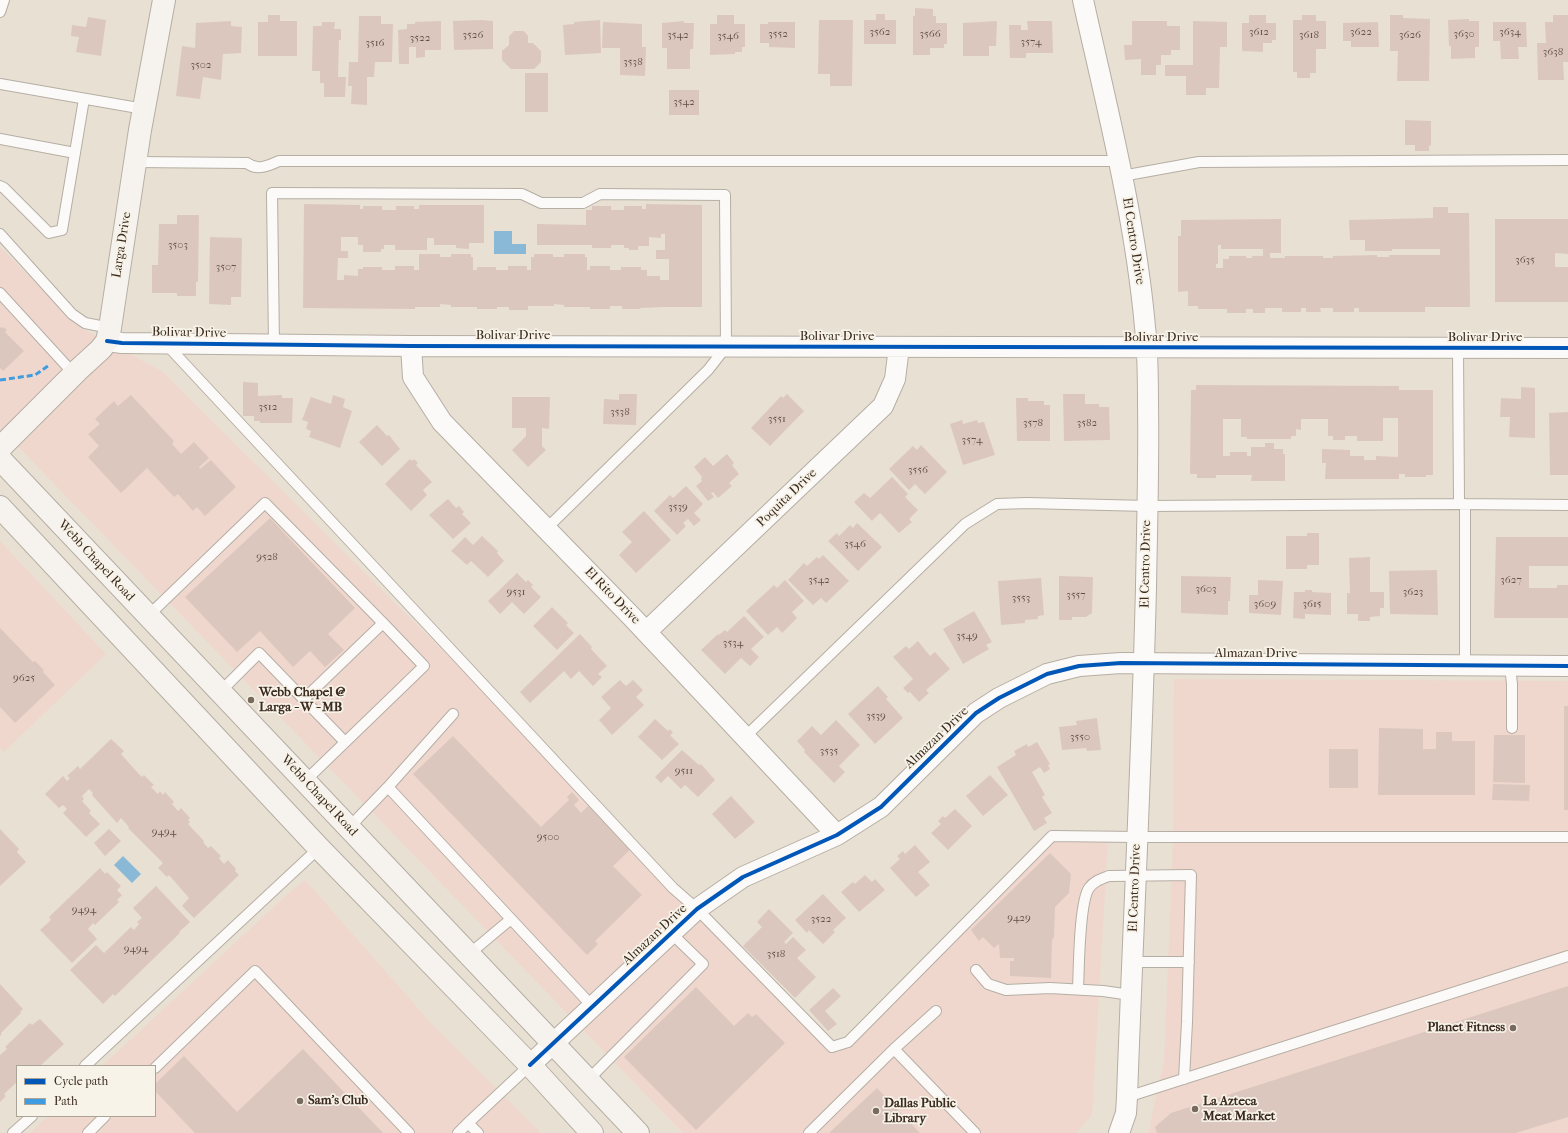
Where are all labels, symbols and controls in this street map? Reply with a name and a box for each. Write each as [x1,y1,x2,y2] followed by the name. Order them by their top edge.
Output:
[870,25,890,39] house number: 3562
[1249,25,1269,39] house number: 3612
[1350,25,1372,39] house number: 3622
[1499,25,1521,39] house number: 3634
[768,27,788,41] house number: 3552
[919,27,941,41] house number: 3566
[1453,27,1475,41] house number: 3630
[463,28,483,42] house number: 3526
[667,28,689,42] house number: 3542
[1299,28,1319,42] house number: 3618
[1399,28,1421,42] house number: 3626
[717,29,739,43] house number: 3546
[410,31,430,45] house number: 3522
[1021,35,1041,49] house number: 3574
[365,36,385,50] house number: 3516
[1543,45,1563,59] house number: 3638
[623,55,643,69] house number: 3538
[191,58,211,72] house number: 3502
[673,95,695,109] house number: 3542
[1118,196,1148,286] street label: El Centro Drive
[109,211,135,279] street label: Larga Drive
[168,238,188,252] house number: 3503
[1515,253,1535,267] house number: 3635
[216,260,236,274] house number: 3507
[152,325,226,341] street label: Bolivar Drive
[476,328,550,344] street label: Bolivar Drive
[800,329,874,345] street label: Bolivar Drive
[1124,330,1198,346] street label: Bolivar Drive
[1448,330,1522,346] street label: Bolivar Drive
[259,400,277,414] house number: 3512
[610,405,630,419] house number: 3538
[768,412,786,426] house number: 3551
[1023,416,1043,430] house number: 3578
[1077,416,1097,430] house number: 3582
[962,433,982,447] house number: 3574
[908,463,928,477] house number: 3556
[754,466,820,530] street label: Poquita Drive
[668,500,688,514] house number: 3539
[54,517,138,605] street label: Webb Chapel Road
[1137,520,1155,608] street label: El Centro Drive
[844,537,866,551] house number: 3546
[256,550,278,564] house number: 9528
[581,564,643,628] street label: El Rito Drive
[808,573,830,587] house number: 3542
[1500,573,1522,587] house number: 3627
[1195,582,1217,596] house number: 3603
[507,585,525,599] house number: 9531
[1403,585,1423,599] house number: 3623
[1066,588,1086,602] house number: 3557
[1012,591,1030,605] house number: 3553
[1254,597,1276,611] house number: 3609
[1302,597,1322,611] house number: 3615
[956,629,978,643] house number: 3549
[723,636,743,650] house number: 3534
[1215,646,1297,662] street label: Almazan Drive
[13,671,35,685] house number: 9625
[259,685,345,716] place label: Webb Chapel @ Larga - W - MB
[246,695,256,705] marker: Webb Chapel @ Larga - W - MB
[902,704,972,772] street label: Almazan Drive
[866,709,886,723] house number: 3539
[1070,730,1090,744] house number: 3550
[820,744,838,758] house number: 3535
[277,752,361,840] street label: Webb Chapel Road
[675,764,693,778] house number: 9511
[152,825,176,839] house number: 9494
[537,830,559,844] house number: 9500
[1126,844,1144,932] street label: El Centro Drive
[619,901,691,969] street label: Almazan Drive
[72,903,96,917] house number: 9494
[1007,911,1031,925] house number: 9429
[811,912,831,926] house number: 3522
[124,942,148,956] house number: 9494
[767,947,785,961] house number: 3518
[1427,1020,1505,1036] place label: Planet Fitness
[1508,1023,1518,1033] marker: Planet Fitness
[16,1065,156,1117] legend
[54,1074,108,1088] text: Cycle path
[308,1093,368,1109] place label: Sam's Club
[54,1094,78,1108] text: Path
[1203,1094,1276,1125] place label: La Azteca Meat Market
[295,1096,305,1106] marker: Sam's Club
[884,1096,956,1127] place label: Dallas Public Library
[1190,1104,1200,1114] marker: La Azteca Meat Market
[871,1106,881,1116] marker: Dallas Public Library

